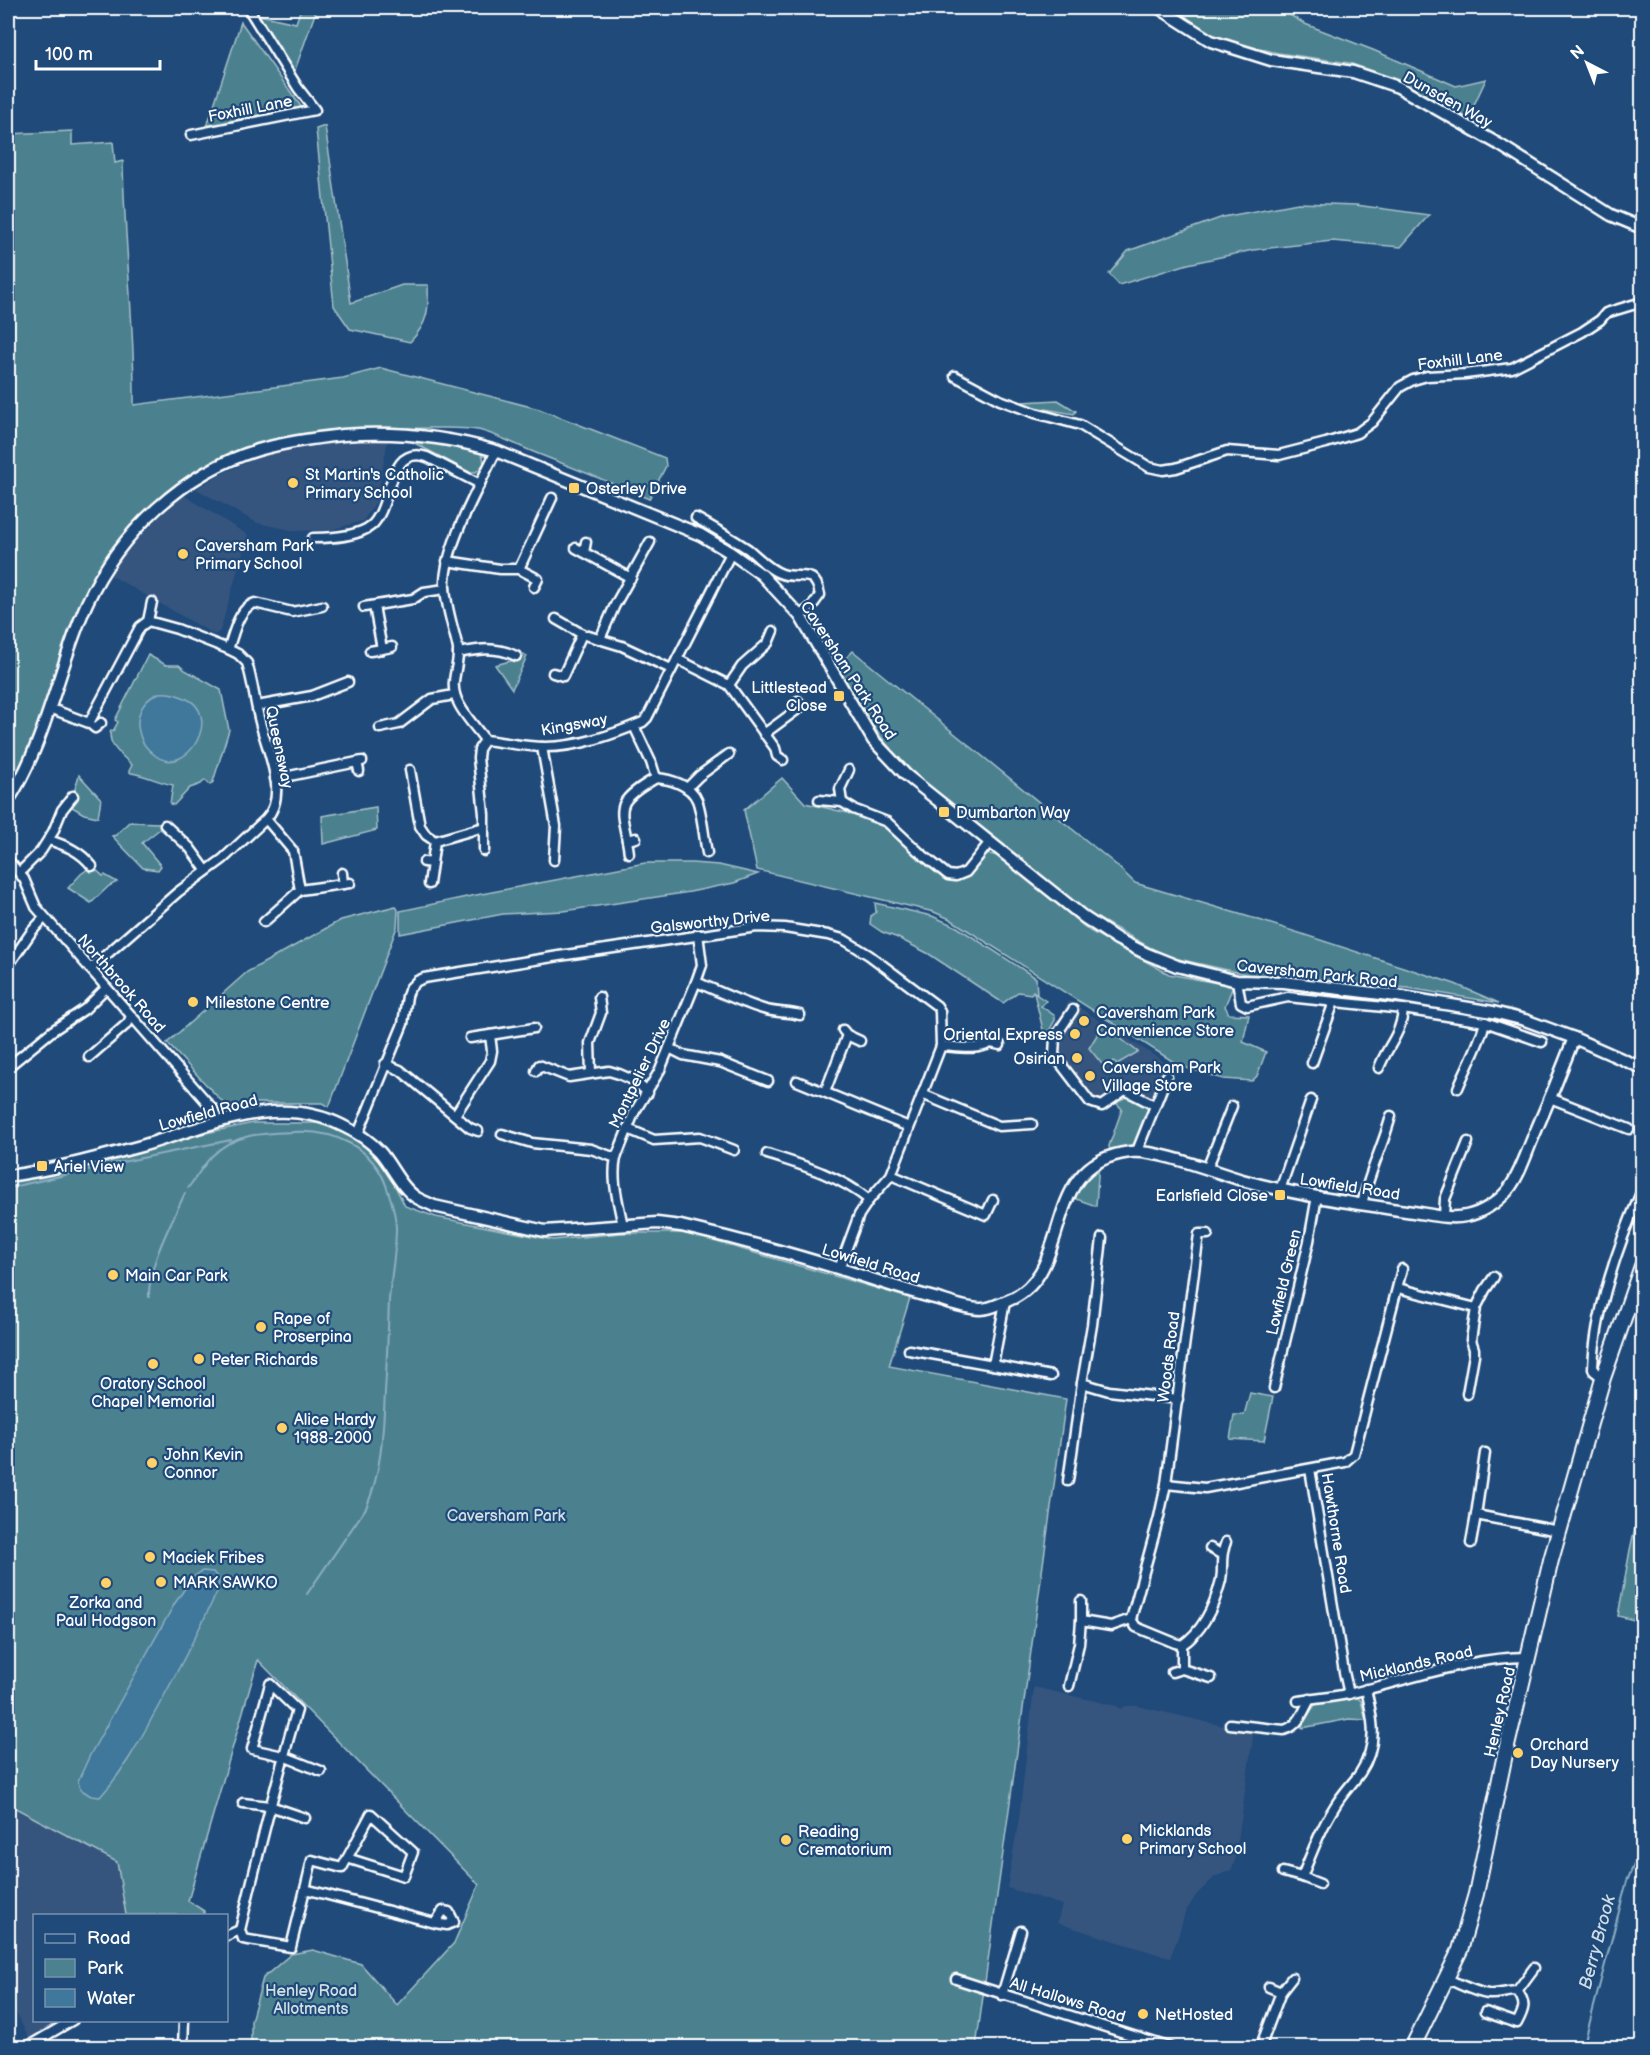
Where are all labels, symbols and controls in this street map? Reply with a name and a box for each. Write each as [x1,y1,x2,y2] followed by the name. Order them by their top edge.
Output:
[36,33,160,71] scale bar
[1557,33,1617,93] north arrow
[1567,42,1589,64] text: N
[45,44,93,65] text: 100 m
[1399,68,1496,133] street label: Dunsden Way
[207,92,295,127] street label: Foxhill Lane
[1417,346,1504,375] street label: Foxhill Lane
[305,466,444,503] place label: St Martin's Catholic Primary School
[286,476,300,490] marker: St Martin's Catholic Primary School
[586,480,687,499] place label: Osterley Drive
[567,481,581,495] marker: Osterley Drive
[195,537,314,574] place label: Caversham Park Primary School
[176,547,190,561] marker: Caversham Park Primary School
[796,598,900,744] street label: Caversham Park Road
[751,679,828,716] place label: Littlestead Close
[832,689,846,703] marker: Littlestead Close
[260,704,297,791] street label: Queensway
[540,710,610,741] street label: Kingsway
[956,804,1071,823] place label: Dumbarton Way
[937,805,951,819] marker: Dumbarton Way
[649,907,771,938] street label: Galsworthy Drive
[73,931,169,1037] street label: Northbrook Road
[1235,957,1398,992] street label: Caversham Park Road
[205,994,330,1013] place label: Milestone Centre
[186,995,200,1009] marker: Milestone Centre
[1096,1004,1234,1041] place label: Caversham Park Convenience Store
[1077,1014,1091,1028] marker: Caversham Park Convenience Store
[605,1015,675,1132] street label: Montpelier Drive
[943,1026,1063,1045] place label: Oriental Express
[1068,1027,1082,1041] marker: Oriental Express
[1014,1050,1065,1069] place label: Osirian
[1070,1051,1084,1065] marker: Osirian
[1102,1059,1221,1096] place label: Caversham Park Village Store
[1083,1069,1097,1083] marker: Caversham Park Village Store
[157,1091,260,1136] street label: Lowfield Road
[54,1158,124,1177] place label: Ariel View
[35,1159,49,1173] marker: Ariel View
[1298,1170,1401,1205] street label: Lowfield Road
[1156,1187,1269,1206] place label: Earlsfield Close
[1273,1188,1287,1202] marker: Earlsfield Close
[1263,1228,1306,1337] street label: Lowfield Green
[819,1241,922,1288] street label: Lowfield Road
[125,1267,228,1286] place label: Main Car Park
[106,1268,120,1282] marker: Main Car Park
[273,1310,352,1347] place label: Rape of Proserpina
[1154,1310,1185,1404] street label: Woods Road
[254,1320,268,1334] marker: Rape of Proserpina
[211,1351,318,1370] place label: Peter Richards
[192,1352,206,1366] marker: Peter Richards
[146,1357,160,1371] marker: Oratory School Chapel Memorial
[91,1375,215,1412] place label: Oratory School Chapel Memorial
[294,1411,377,1448] place label: Alice Hardy 1988-2000
[275,1421,289,1435] marker: Alice Hardy 1988-2000
[164,1446,243,1483] place label: John Kevin Connor
[145,1456,159,1470] marker: John Kevin Connor
[1317,1472,1354,1595] street label: Hawthorne Road
[447,1507,565,1526] park label: Caversham Park
[162,1549,264,1568] place label: Maciek Fribes
[143,1550,157,1564] marker: Maciek Fribes
[173,1574,278,1593] place label: MARK SAWKO
[154,1575,168,1589] marker: MARK SAWKO
[99,1576,113,1590] marker: Zorka and Paul Hodgson
[56,1594,156,1631] place label: Zorka and Paul Hodgson
[1358,1642,1475,1687] street label: Micklands Road
[1481,1665,1520,1759] street label: Henley Road
[1530,1736,1620,1773] place label: Orchard Day Nursery
[1511,1746,1525,1760] marker: Orchard Day Nursery
[1139,1822,1246,1859] place label: Micklands Primary School
[798,1823,892,1860] place label: Reading Crematorium
[1120,1832,1134,1846] marker: Micklands Primary School
[779,1833,793,1847] marker: Reading Crematorium
[1575,1892,1620,1992] water label: Berry Brook
[33,1914,228,2022] legend
[87,1928,131,1949] text: Road
[87,1958,123,1979] text: Park
[1008,1974,1128,2027] street label: All Hallows Road
[265,1982,357,2019] park label: Henley Road Allotments
[87,1988,135,2009] text: Water
[1155,2006,1233,2025] place label: NetHosted
[1136,2007,1150,2021] marker: NetHosted

